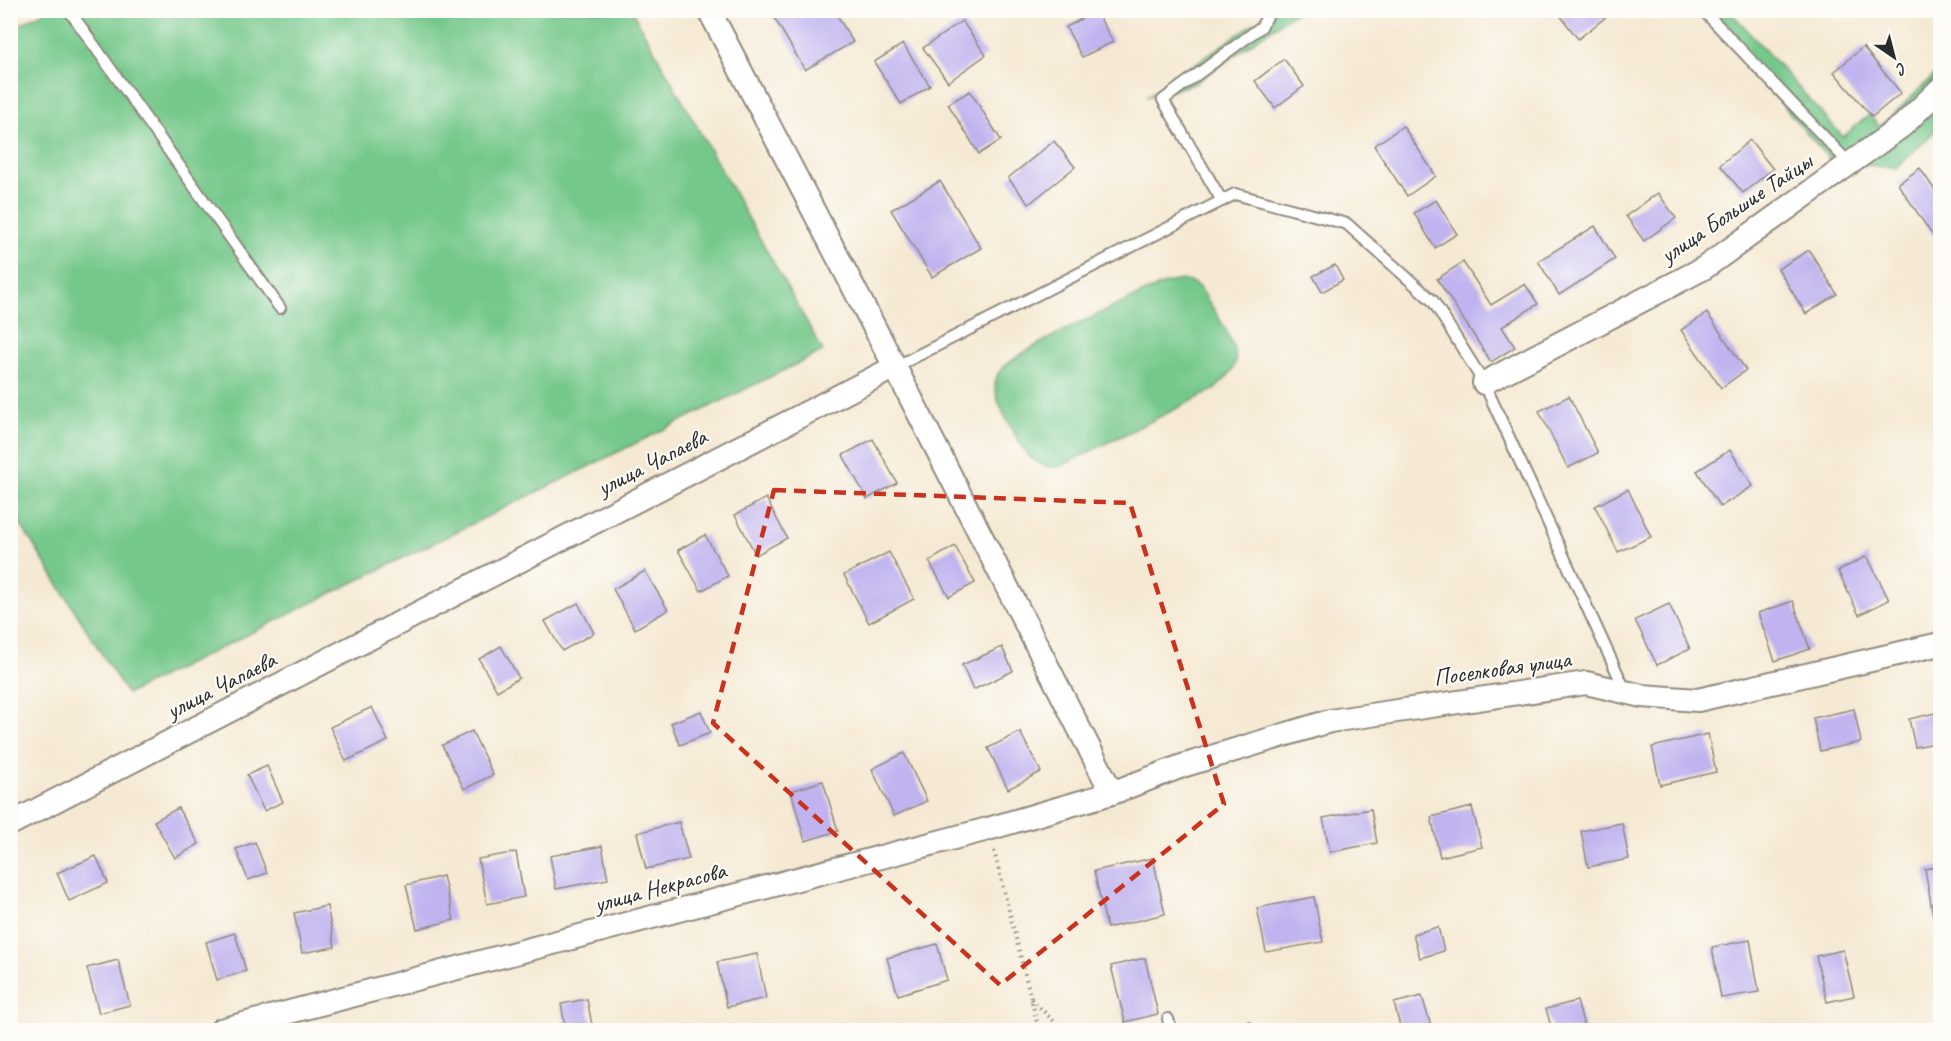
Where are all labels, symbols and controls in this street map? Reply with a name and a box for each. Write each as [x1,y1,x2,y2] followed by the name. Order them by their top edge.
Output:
[1864,27,1924,87] north arrow
[1891,58,1911,80] text: С
[1653,145,1820,271] street label: улица Большие Тайцы
[590,421,713,503] street label: улица Чапаева
[1432,643,1574,692] street label: Поселковая улица
[159,644,282,726] street label: улица Чапаева
[589,855,731,920] street label: улица Некрасова

